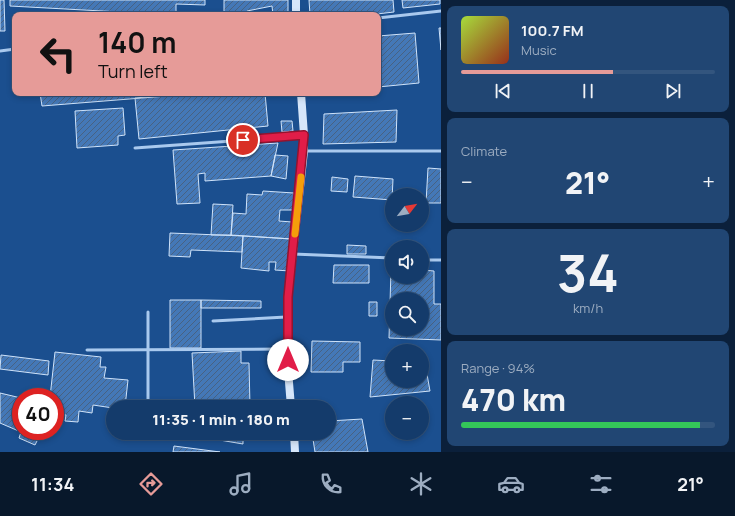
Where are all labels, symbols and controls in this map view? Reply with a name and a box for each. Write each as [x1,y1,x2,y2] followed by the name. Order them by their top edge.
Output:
[521,20,584,41] text: 100.7 FM
[98,23,177,61] text: 140 m
[32,28,84,80] icon: left
[521,41,557,59] text: Music
[98,59,168,83] text: Turn left
[492,80,514,102] icon: previous
[577,80,599,102] icon: pause
[662,80,684,102] icon: next
[226,123,260,157] pin
[232,129,254,151] icon: arrive
[461,142,507,160] text: Climate
[565,162,610,203] text: 21°
[461,167,473,197] text: −
[702,167,715,197] text: +
[385,188,429,232] north arrow
[385,188,429,440] map controls
[557,237,619,308] text: 34
[385,240,429,284] button: sound
[385,292,429,336] button: search
[573,299,603,317] text: km/h
[267,339,309,381] position arrow
[385,344,429,388] button: +
[461,359,535,377] text: Range · 94%
[461,379,566,420] text: 470 km
[12,388,64,440] speed limit sign: 40
[385,396,429,440] button: −
[152,409,290,430] text: 11:35 · 1 min · 180 m
[137,470,165,498] icon: directions
[227,470,255,498] icon: music
[317,470,345,498] icon: phone
[407,470,435,498] icon: climate
[497,470,525,498] icon: car
[587,470,615,498] icon: filters
[31,472,74,496] text: 11:34
[677,472,704,496] text: 21°

